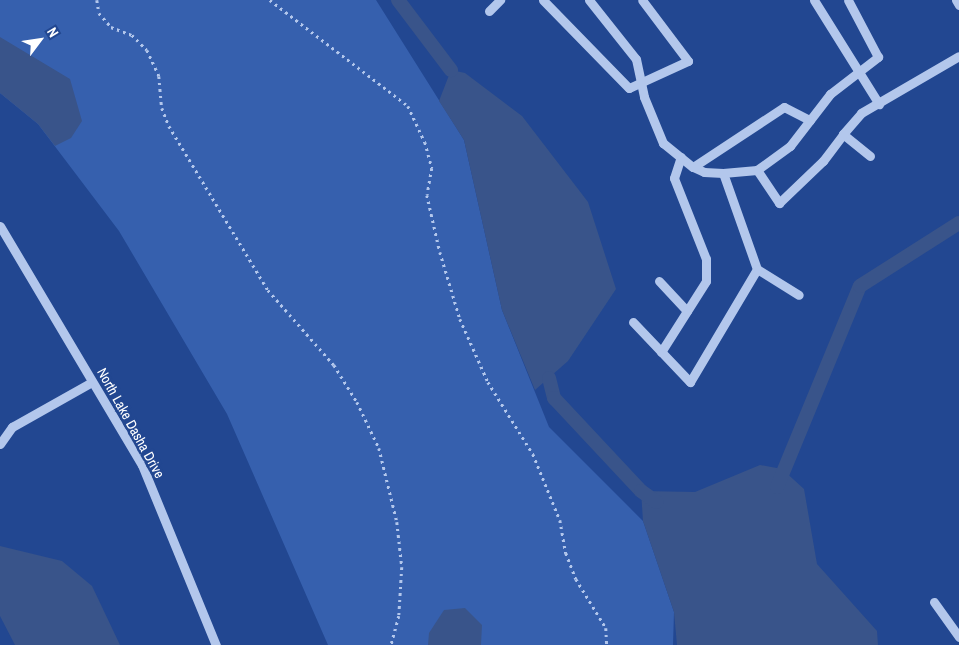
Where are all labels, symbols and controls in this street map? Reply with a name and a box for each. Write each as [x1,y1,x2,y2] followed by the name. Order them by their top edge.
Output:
[15,15,65,65] north arrow
[43,24,63,40] text: N
[94,365,168,481] street label: North Lake Dasha Drive

